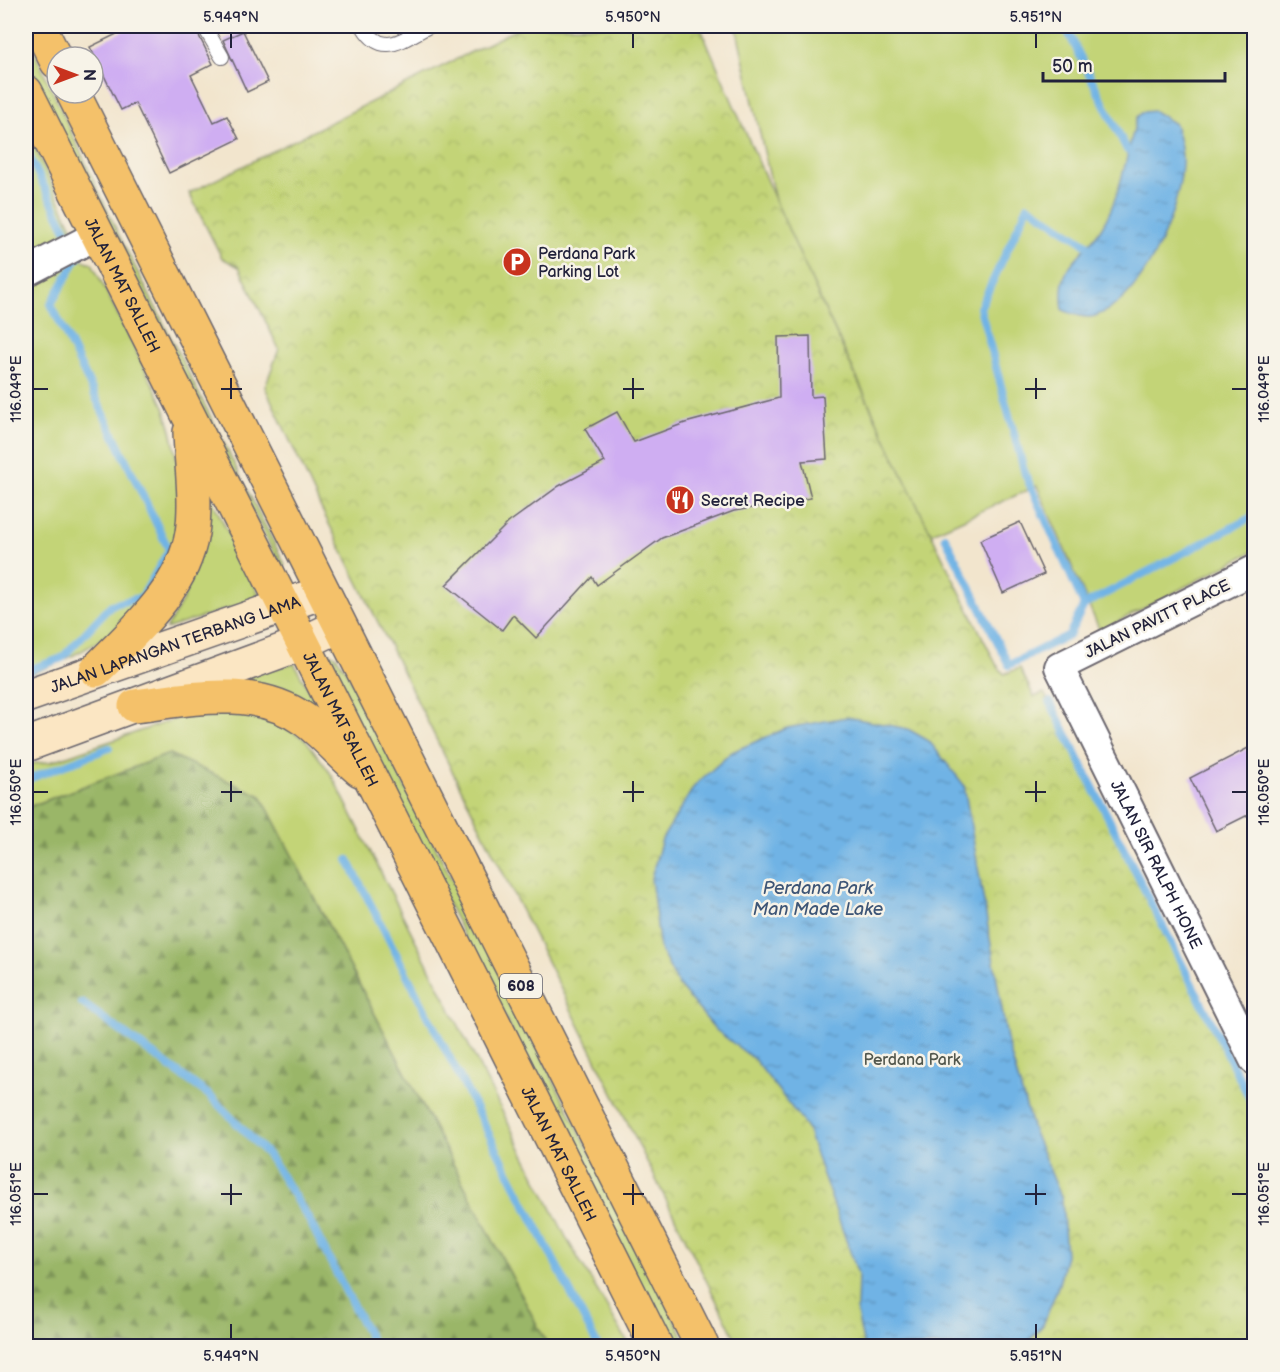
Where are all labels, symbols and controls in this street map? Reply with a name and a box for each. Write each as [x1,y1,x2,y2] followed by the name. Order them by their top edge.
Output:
[203,8,259,27] text: 5.949°N
[605,8,661,27] text: 5.950°N
[1010,8,1062,27] text: 5.951°N
[45,45,105,105] north arrow
[1043,45,1224,83] scale bar
[1052,56,1093,77] text: 50 m
[79,69,98,81] text: N
[80,215,163,356] street label: JALAN MAT SALLEH
[538,245,635,282] place label: Perdana Park Parking Lot
[501,246,533,278] parking icon: Perdana Park Parking Lot
[7,355,26,423] text: 116.049°E
[1255,355,1274,423] text: 116.049°E
[664,484,696,516] restaurant icon: Secret Recipe
[701,492,805,511] place label: Secret Recipe
[1082,576,1233,663] street label: JALAN PAVITT PLACE
[48,593,303,698] street label: JALAN LAPANGAN TERBANG LAMA
[298,649,382,791] street label: JALAN MAT SALLEH
[7,759,26,825] text: 116.050°E
[1255,759,1274,825] text: 116.050°E
[1106,777,1205,952] street label: JALAN SIR RALPH HONE
[753,878,883,920] water label: Perdana Park Man Made Lake
[500,974,542,998] road number: 608
[863,1051,961,1070] park label: Perdana Park
[516,1084,600,1225] street label: JALAN MAT SALLEH
[7,1162,26,1226] text: 116.051°E
[1255,1162,1274,1226] text: 116.051°E
[203,1347,259,1366] text: 5.949°N
[605,1347,661,1366] text: 5.950°N
[1010,1347,1062,1366] text: 5.951°N

